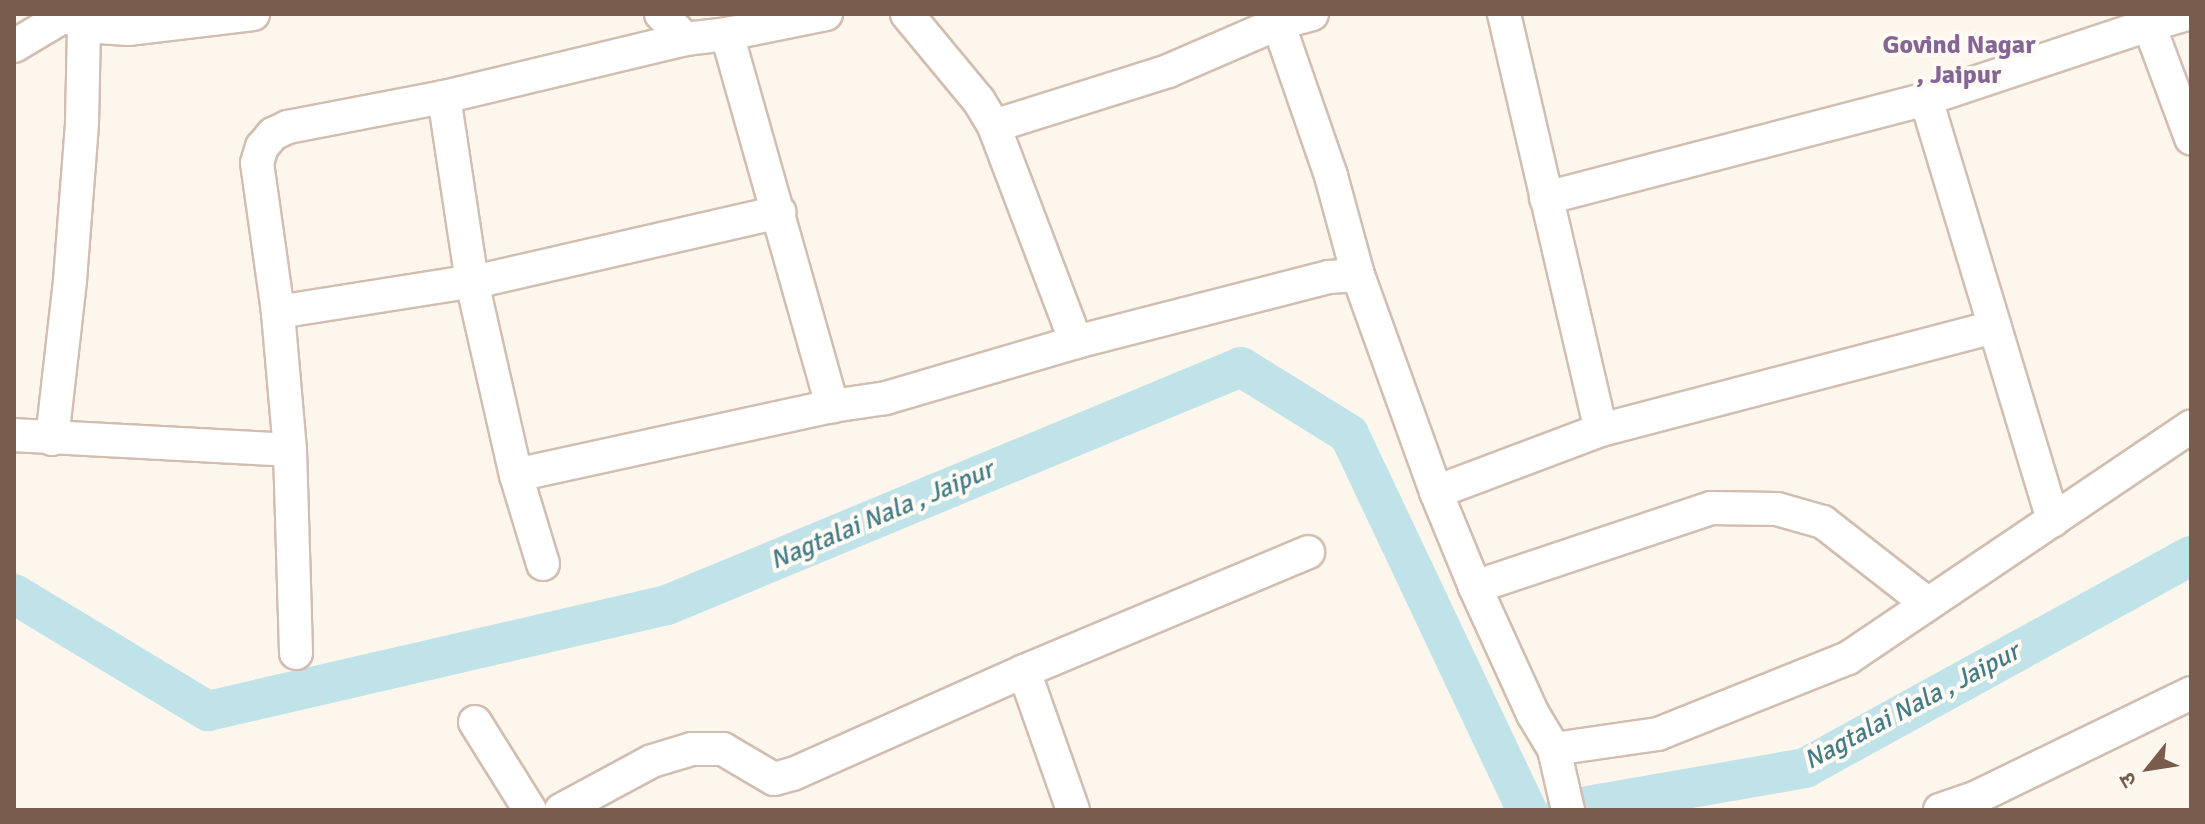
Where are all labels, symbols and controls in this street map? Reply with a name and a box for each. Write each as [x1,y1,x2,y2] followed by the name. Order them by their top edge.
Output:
[1883,30,2035,92] district label: Govind Nagar , Jaipur
[766,455,998,577] water label: Nagtalai Nala , Jaipur
[1799,637,2025,777] water label: Nagtalai Nala , Jaipur
[2109,728,2189,808] north arrow
[2113,768,2143,793] text: उ

